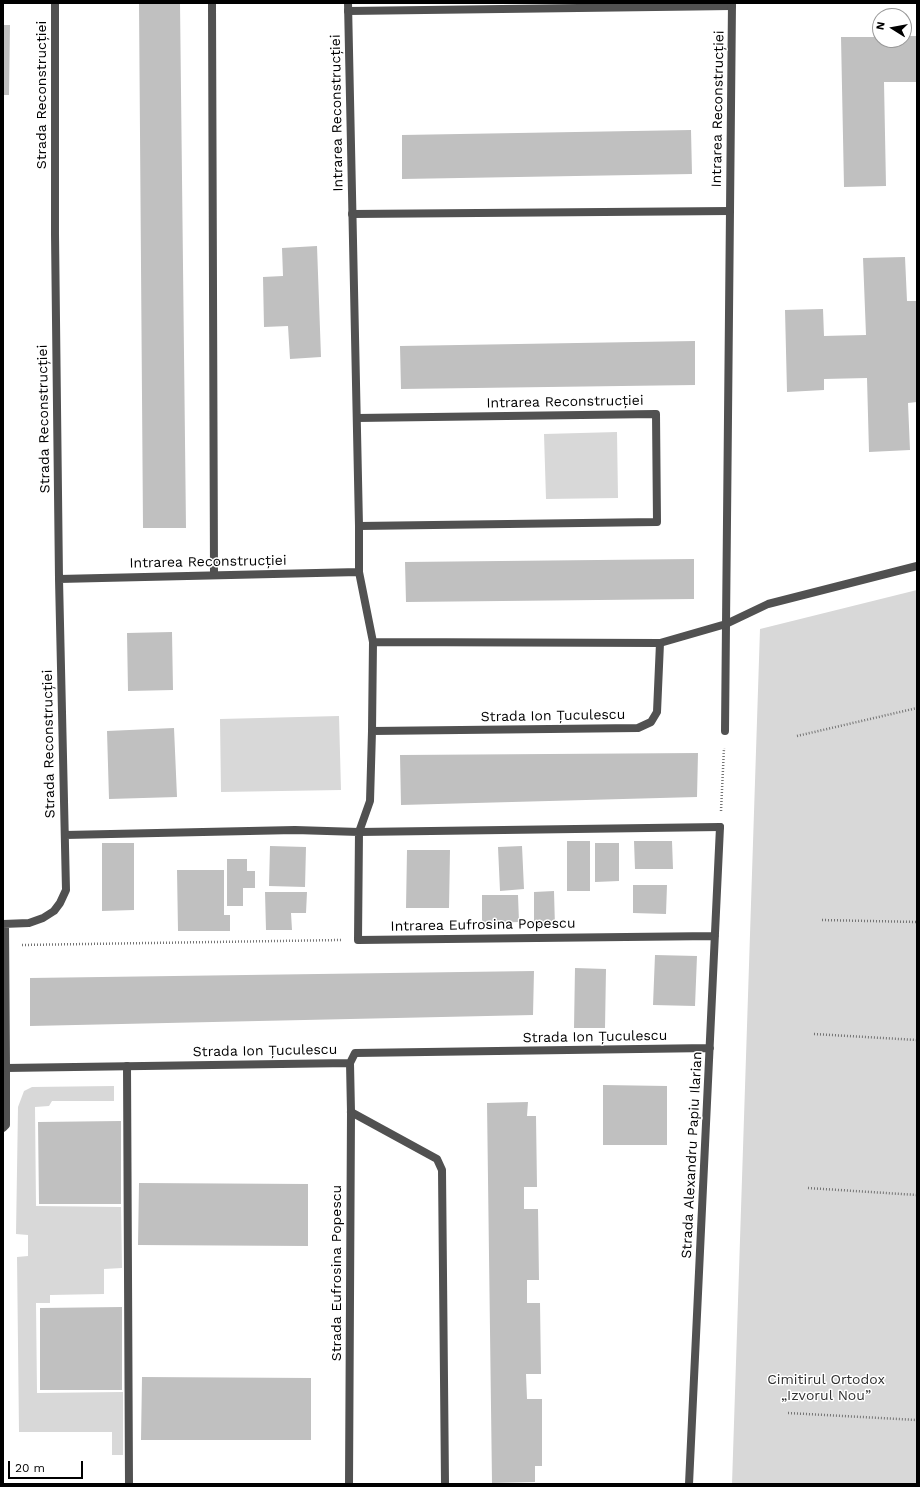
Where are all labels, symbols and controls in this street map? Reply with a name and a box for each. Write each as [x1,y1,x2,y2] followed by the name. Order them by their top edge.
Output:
[872,8,912,48] north arrow
[34,21,50,169] street label: Strada Reconstrucției
[874,21,888,31] text: N
[708,30,728,188] street label: Intrarea Reconstrucției
[327,34,347,192] street label: Intrarea Reconstrucției
[34,345,54,493] street label: Strada Reconstrucției
[486,392,644,412] street label: Intrarea Reconstrucției
[129,552,287,572] street label: Intrarea Reconstrucției
[39,670,59,818] street label: Strada Reconstrucției
[481,706,625,726] street label: Strada Ion Țuculescu
[390,915,576,935] street label: Intrarea Eufrosina Popescu
[523,1027,667,1047] street label: Strada Ion Țuculescu
[193,1041,337,1061] street label: Strada Ion Țuculescu
[678,1051,706,1259] street label: Strada Alexandru Papiu Ilarian
[329,1185,345,1361] street label: Strada Eufrosina Popescu
[767,1372,885,1404] park label: Cimitirul Ortodox „Izvorul Nou”
[10,1453,85,1479] scale bar
[15,1461,45,1475] text: 20 m

